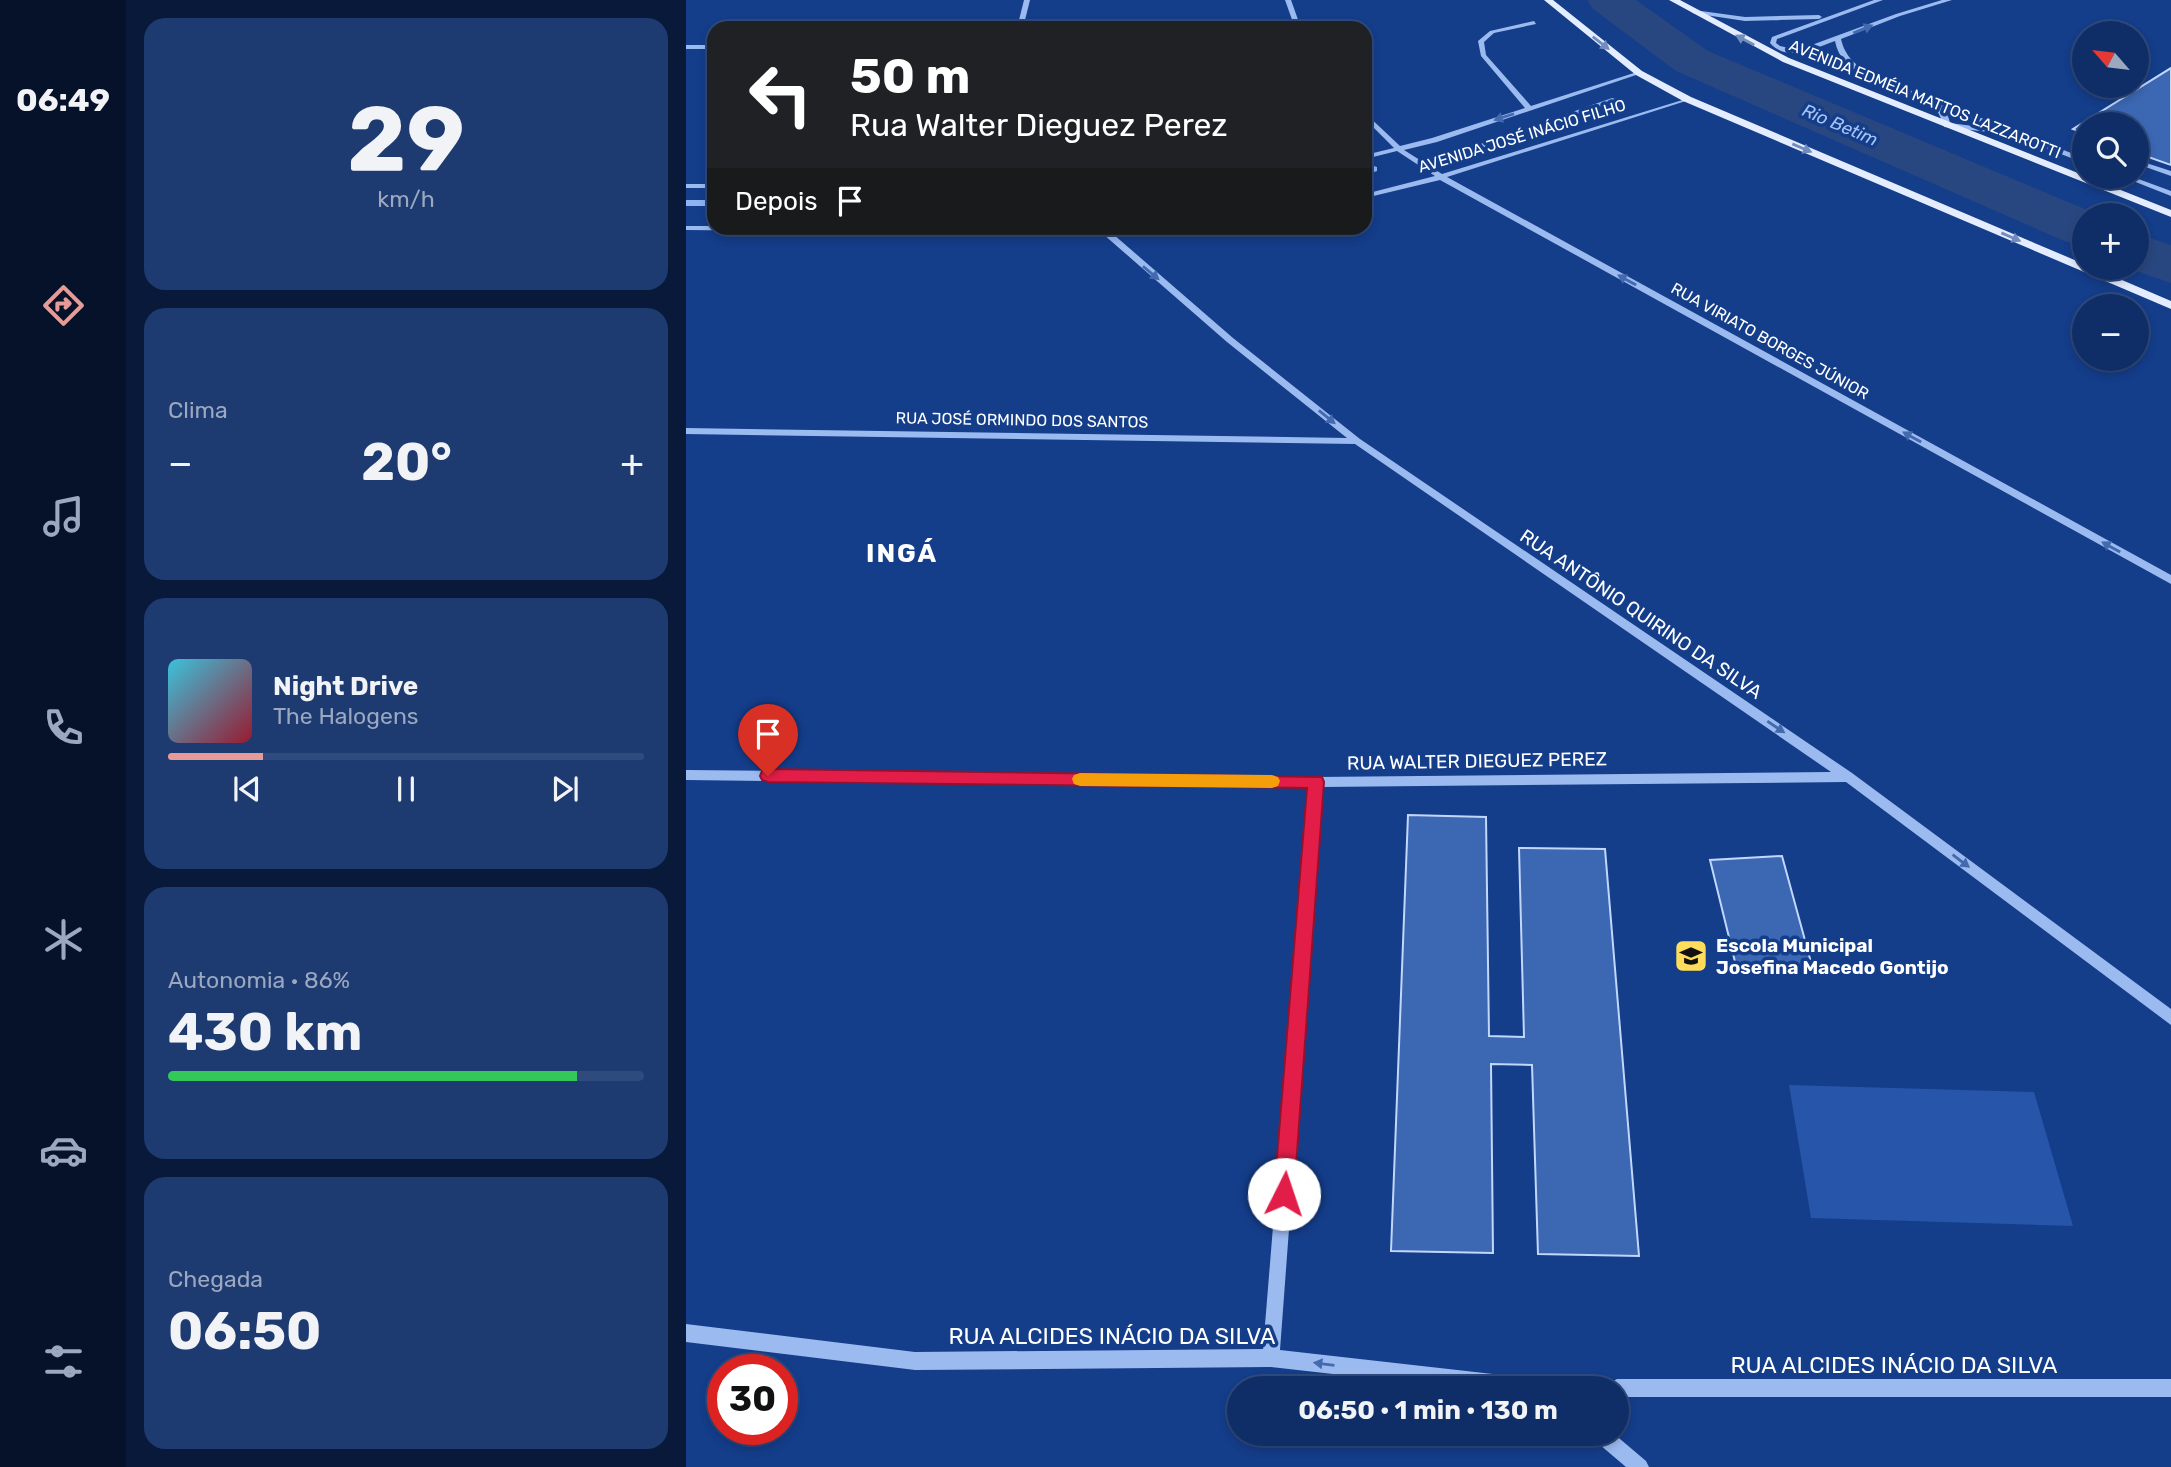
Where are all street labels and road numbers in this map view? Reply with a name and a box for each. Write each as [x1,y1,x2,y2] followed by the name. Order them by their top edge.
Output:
[1786,36,2064,162] street label: AVENIDA EDMÉIA MATTOS LAZZAROTTI
[1416,95,1628,177] street label: AVENIDA JOSÉ INÁCIO FILHO
[1668,278,1873,403] street label: RUA VIRIATO BORGES JÚNIOR
[896,408,1149,432] street label: RUA JOSÉ ORMINDO DOS SANTOS
[1516,524,1767,704] street label: RUA ANTÔNIO QUIRINO DA SILVA
[1347,747,1607,775] street label: RUA WALTER DIEGUEZ PEREZ
[948,1322,1276,1350] street label: RUA ALCIDES INÁCIO DA SILVA
[1730,1351,2058,1379] street label: RUA ALCIDES INÁCIO DA SILVA

